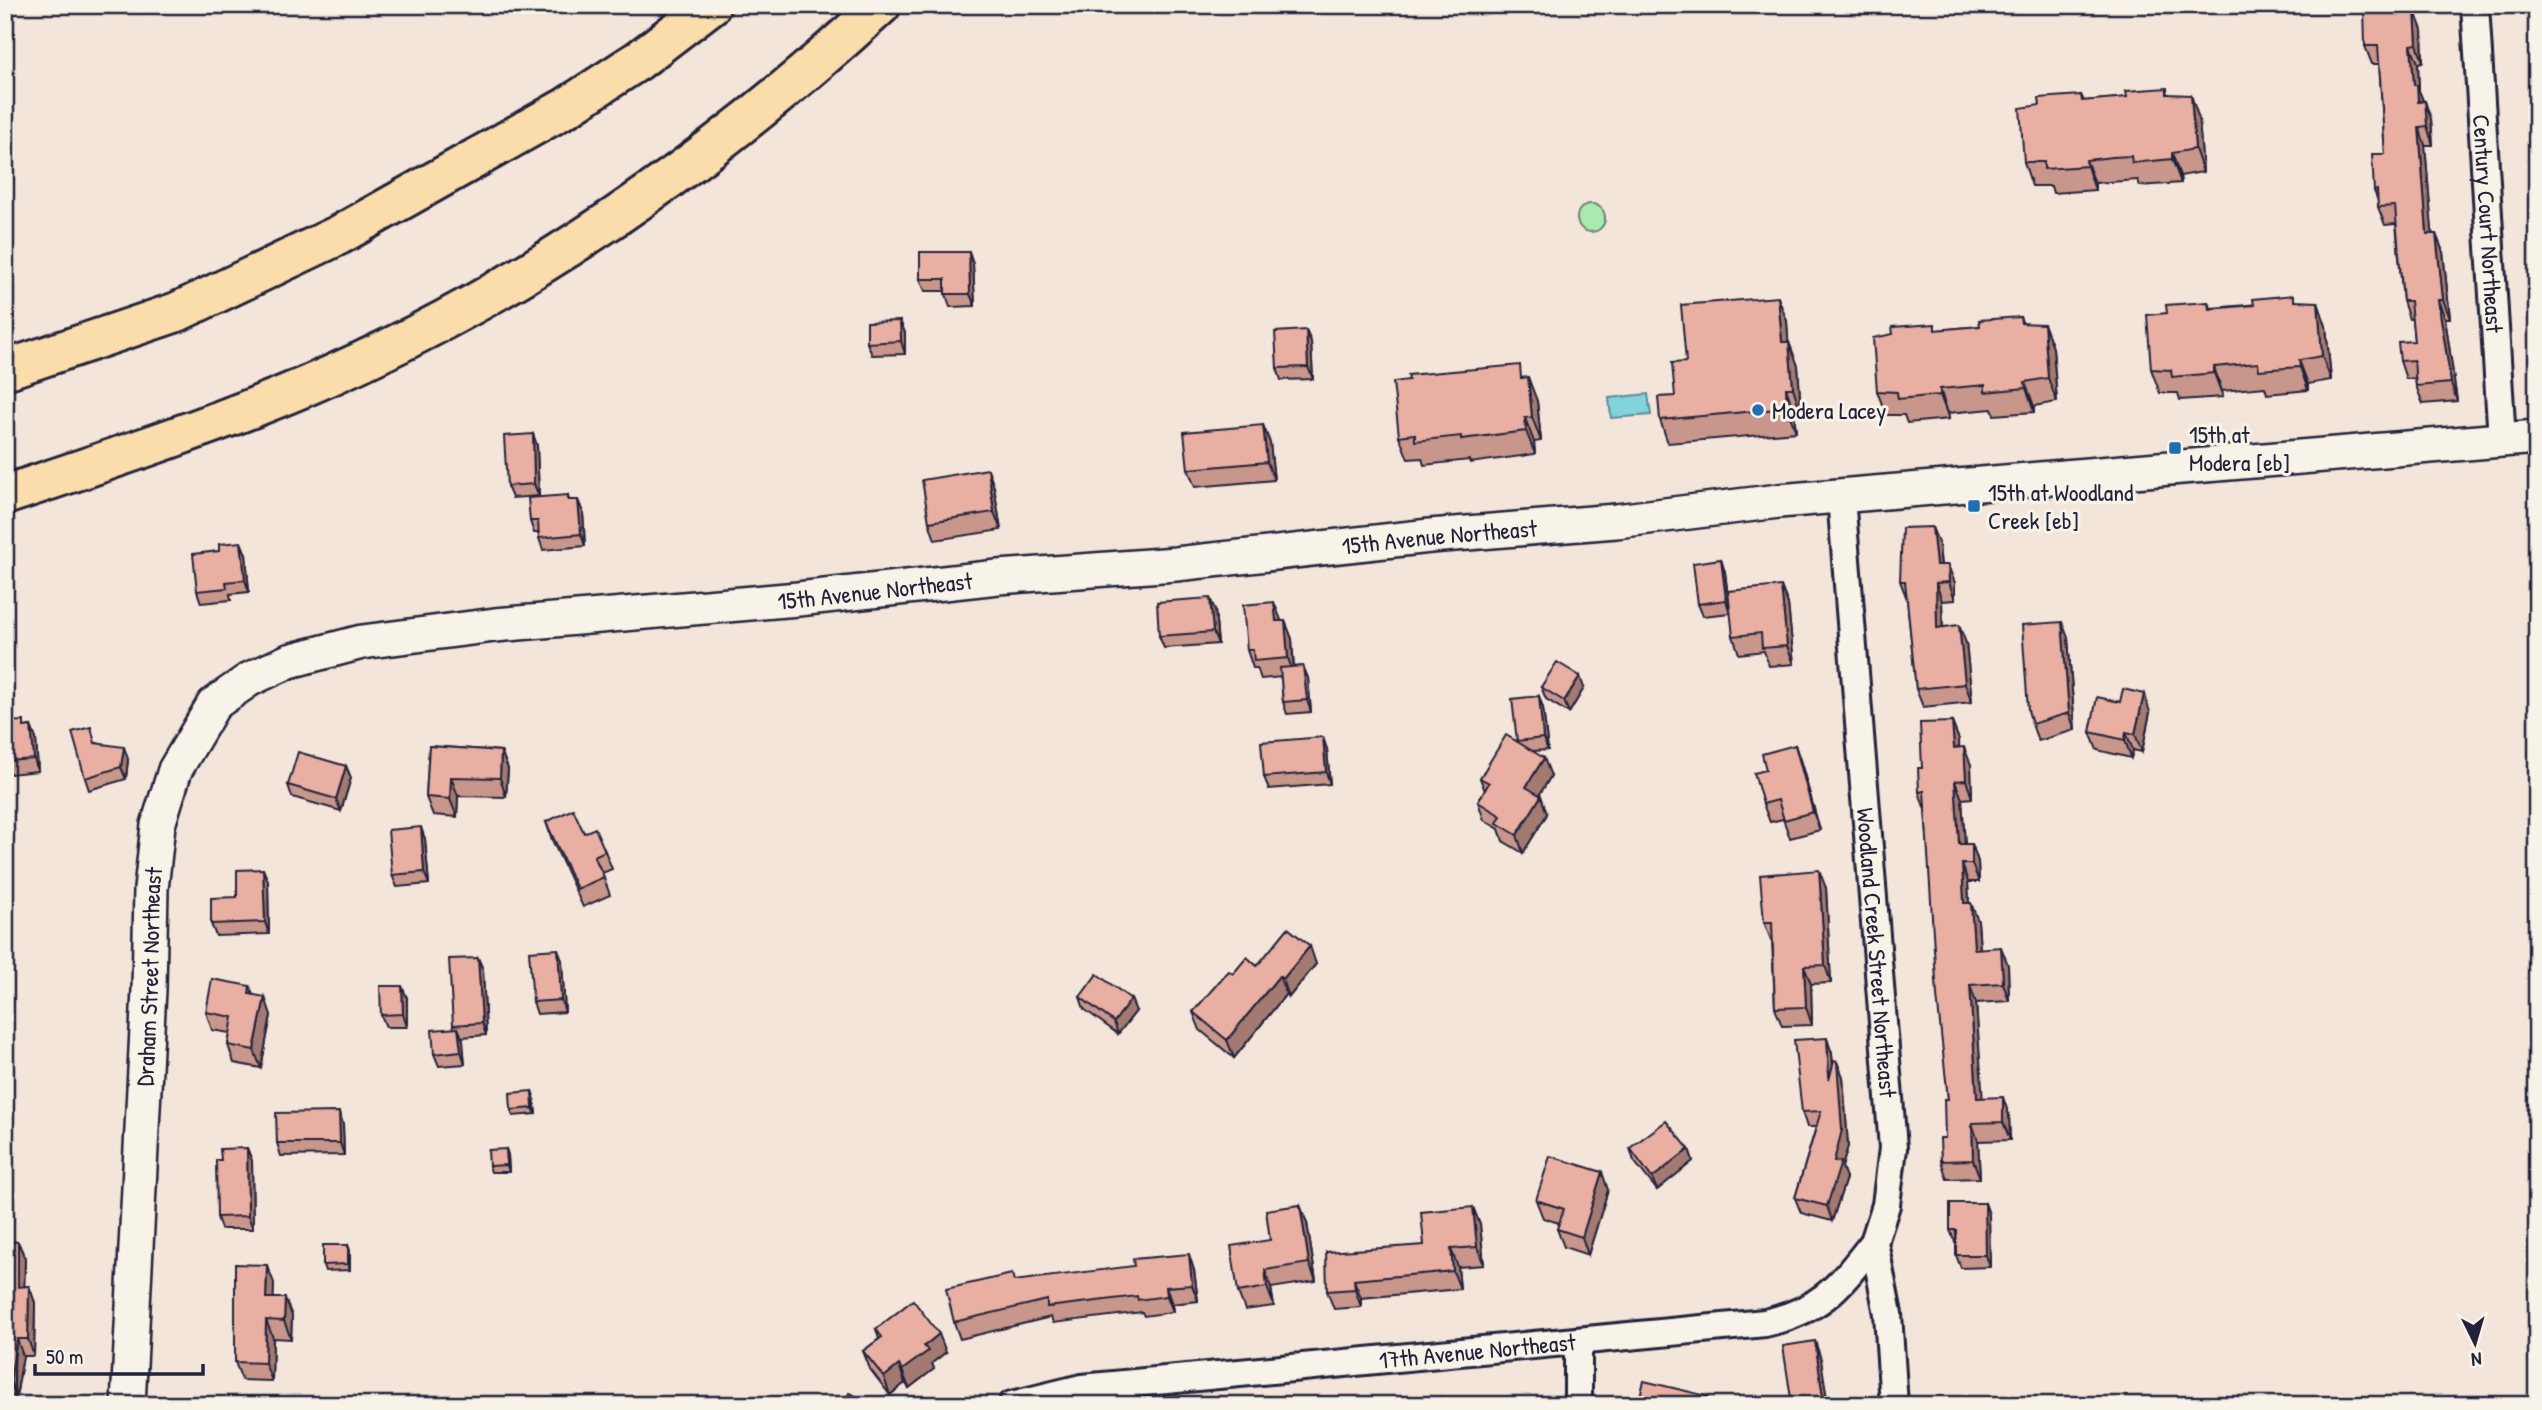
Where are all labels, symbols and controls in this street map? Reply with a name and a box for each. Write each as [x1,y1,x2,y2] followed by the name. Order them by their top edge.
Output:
[2466,114,2511,334] street label: Century Court Northeast
[1772,394,1886,426] place label: Modera Lacey
[1750,402,1766,418] marker: Modera Lacey
[2189,418,2290,478] place label: 15th at Modera [eb]
[2167,440,2183,456] marker: 15th at Modera [eb]
[1988,476,2133,536] place label: 15th at Woodland Creek [eb]
[1966,498,1982,514] marker: 15th at Woodland Creek [eb]
[1340,511,1539,562] street label: 15th Avenue Northeast
[776,564,975,617] street label: 15th Avenue Northeast
[1850,807,1905,1099] street label: Woodland Creek Street Northeast
[128,864,169,1087] street label: Draham Street Northeast
[2440,1308,2510,1378] north arrow
[1377,1325,1578,1376] street label: 17th Avenue Northeast
[35,1333,203,1377] scale bar
[46,1342,83,1371] text: 50 m
[2470,1347,2483,1373] text: N

